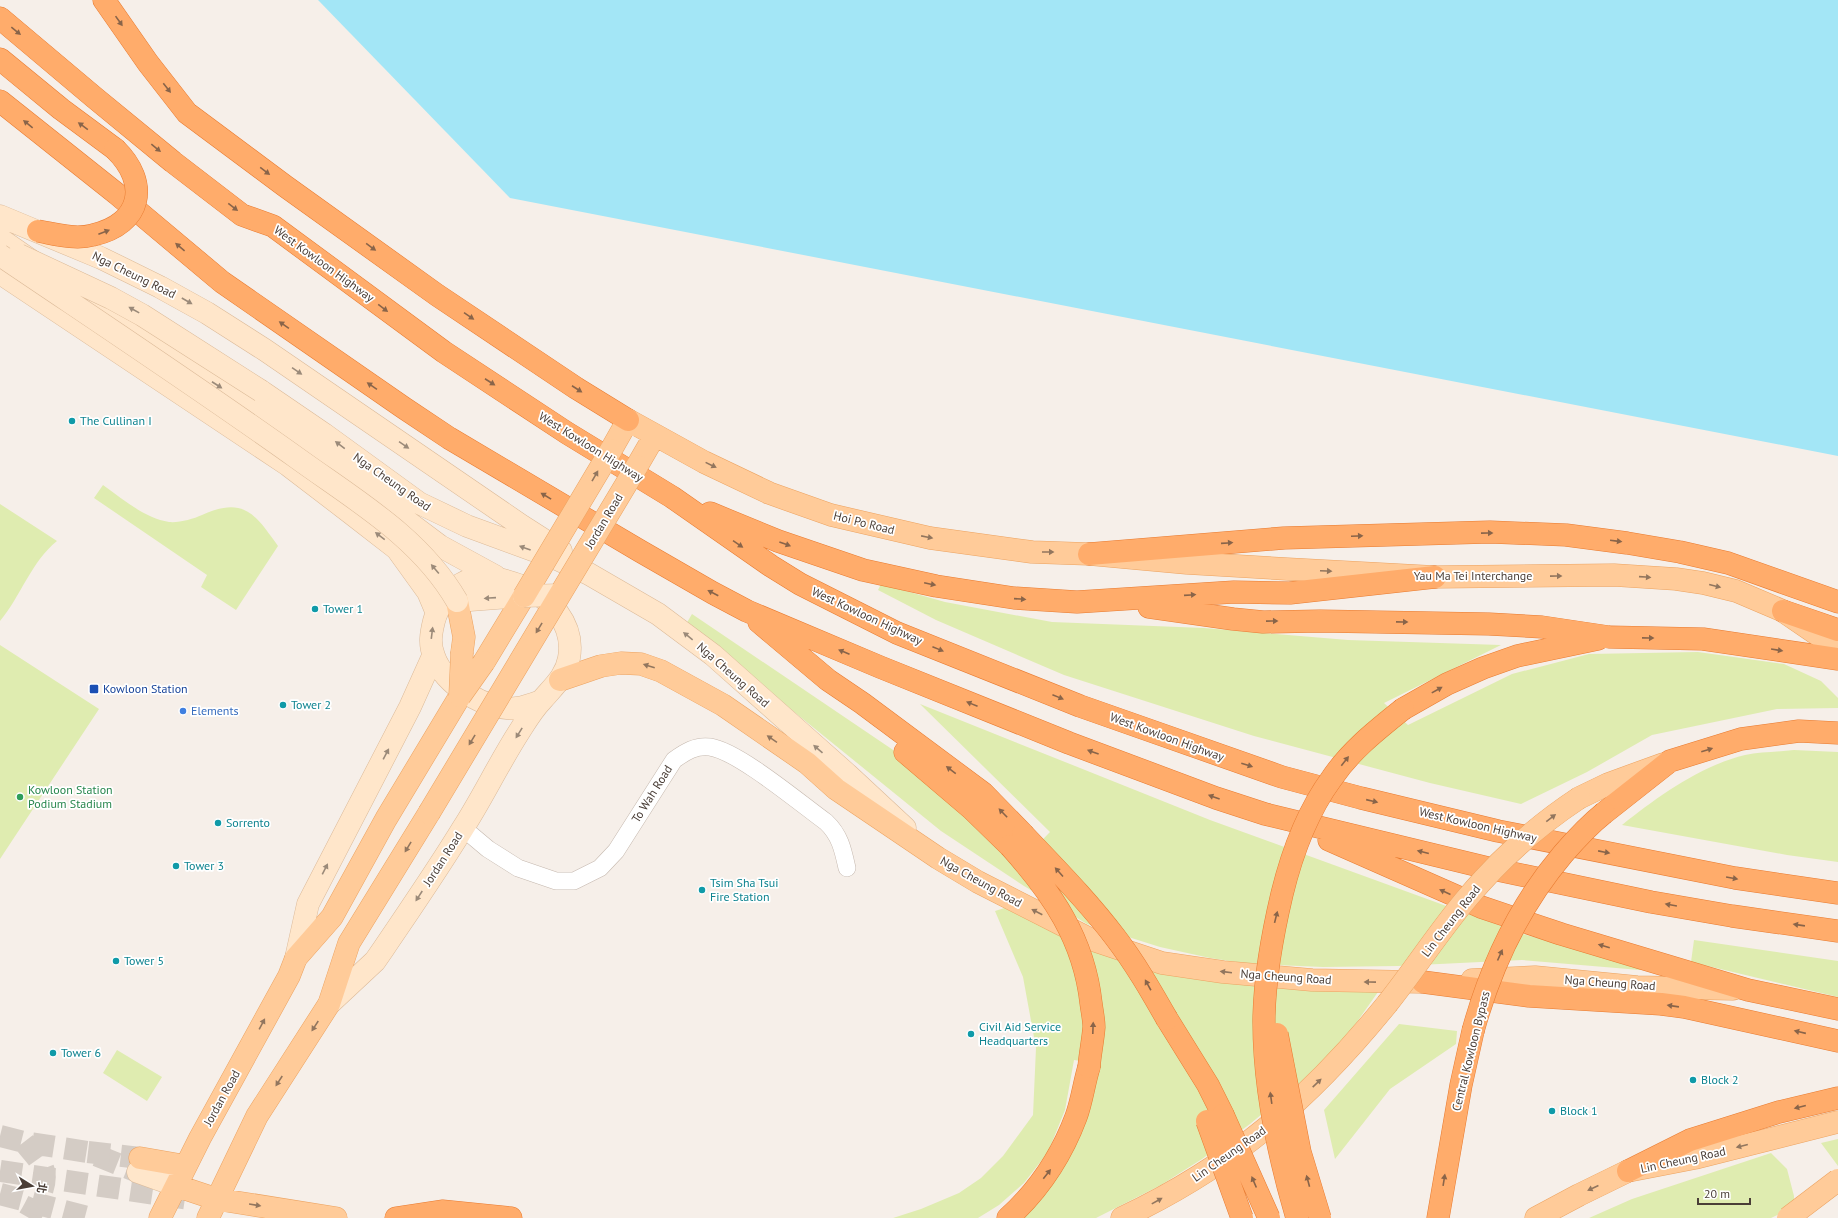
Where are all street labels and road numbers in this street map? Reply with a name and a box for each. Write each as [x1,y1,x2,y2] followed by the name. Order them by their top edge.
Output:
[271,222,378,305] street label: West Kowloon Highway
[90,248,179,301] street label: Nga Cheung Road
[536,408,647,485] street label: West Kowloon Highway
[351,449,434,514] street label: Nga Cheung Road
[581,490,626,552] street label: Jordan Road
[832,508,896,537] street label: Hoi Po Road
[1414,568,1532,583] street label: Yau Ma Tei Interchange
[809,583,925,648] street label: West Kowloon Highway
[694,639,773,710] street label: Nga Cheung Road
[1108,709,1227,764] street label: West Kowloon Highway
[628,762,675,825] street label: To Wah Road
[1418,804,1539,845] street label: West Kowloon Highway
[419,829,466,889] street label: Jordan Road
[938,853,1025,910] street label: Nga Cheung Road
[1418,882,1483,960] street label: Lin Cheung Road
[1240,966,1332,987] street label: Nga Cheung Road
[1564,972,1656,993] street label: Nga Cheung Road
[1448,989,1493,1112] street label: Central Kowloon Bypass
[200,1067,243,1129] street label: Jordan Road
[1189,1123,1269,1185] street label: Lin Cheung Road
[1639,1143,1727,1176] street label: Lin Cheung Road

